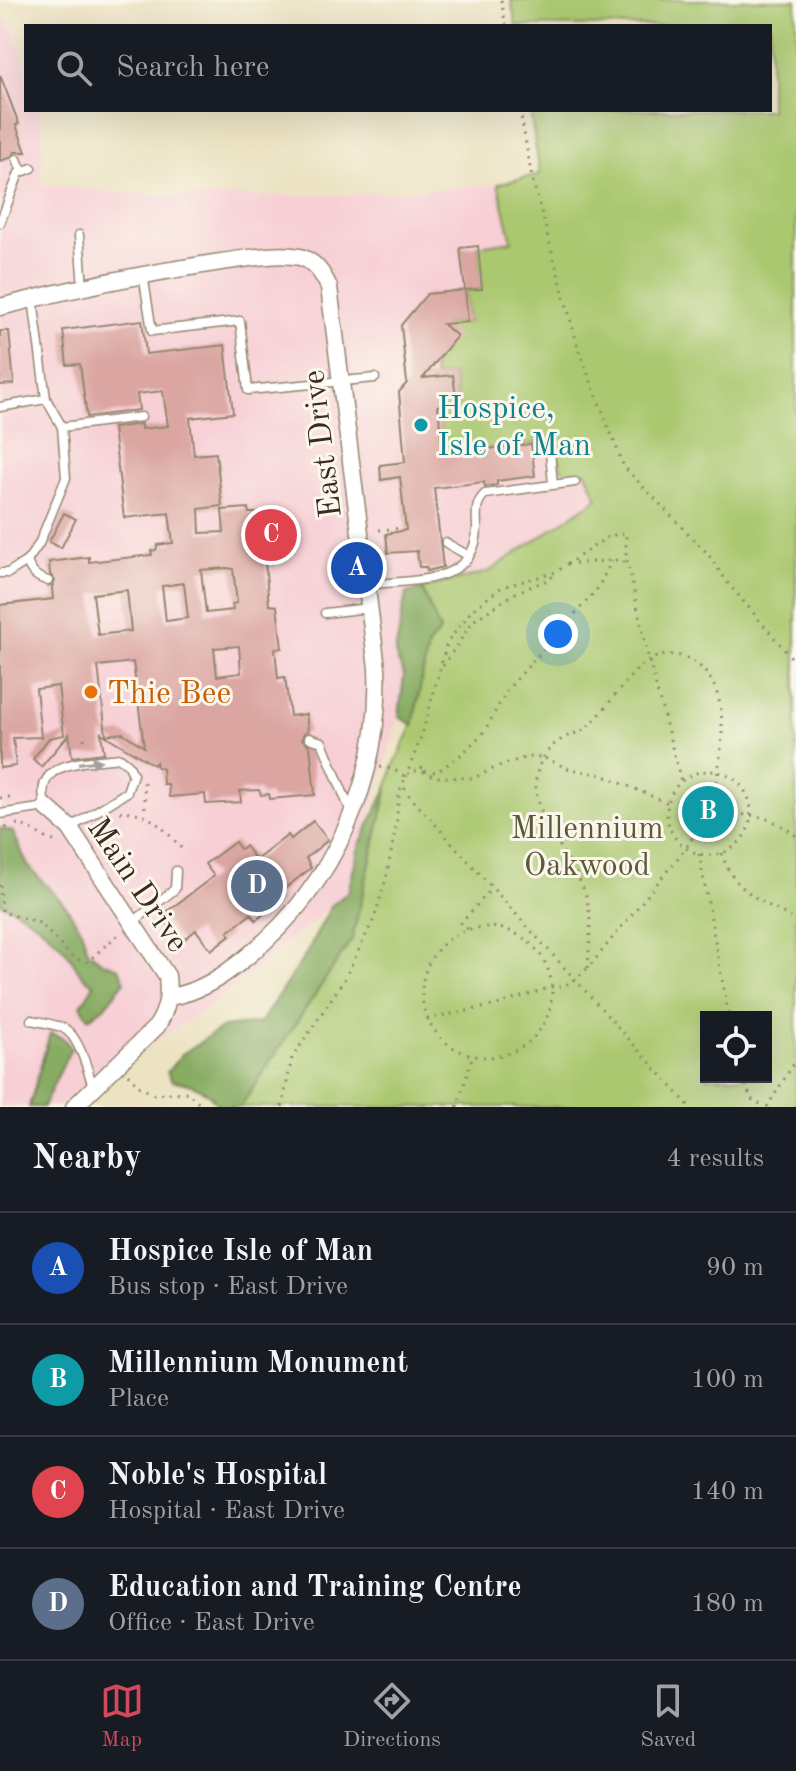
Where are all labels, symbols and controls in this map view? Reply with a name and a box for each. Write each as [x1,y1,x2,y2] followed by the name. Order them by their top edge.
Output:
[24,24,772,112] search box
[52,46,96,90] icon: search
[116,53,270,83] text: Search here
[299,368,349,519] street label: East Drive
[437,394,591,463] place label: Hospice, Isle of Man
[412,416,430,434] marker: Hospice, Isle of Man
[245,505,297,565] pin: C
[331,538,383,598] pin: A
[538,614,578,654] your location
[107,679,231,711] place label: Thie Bee
[82,683,100,701] marker: Thie Bee
[78,755,103,768] one-way arrow
[682,782,734,842] pin: B
[80,813,193,959] street label: Main Drive
[510,814,664,883] park label: Millennium Oakwood
[231,856,283,916] pin: D
[700,1011,772,1083] map controls
[700,1011,772,1083] button: locate
[32,1142,142,1176] text: Nearby
[666,1146,764,1172] text: 4 results
[108,1237,373,1267] text: Hospice Isle of Man
[48,1255,68,1281] text: A
[706,1255,764,1281] text: 90 m
[108,1274,348,1300] text: Bus stop · East Drive
[108,1349,408,1379] text: Millennium Monument
[49,1367,67,1393] text: B
[691,1367,764,1393] text: 100 m
[108,1386,169,1412] text: Place
[108,1461,327,1491] text: Noble's Hospital
[49,1479,67,1505] text: C
[691,1479,764,1505] text: 140 m
[108,1498,345,1524] text: Hospital · East Drive
[108,1573,522,1603] text: Education and Training Centre
[48,1591,68,1617] text: D
[691,1591,764,1617] text: 180 m
[108,1610,315,1636] text: Office · East Drive
[100,1679,144,1754] tab: Map
[343,1679,441,1754] tab: Directions
[640,1679,696,1754] tab: Saved

